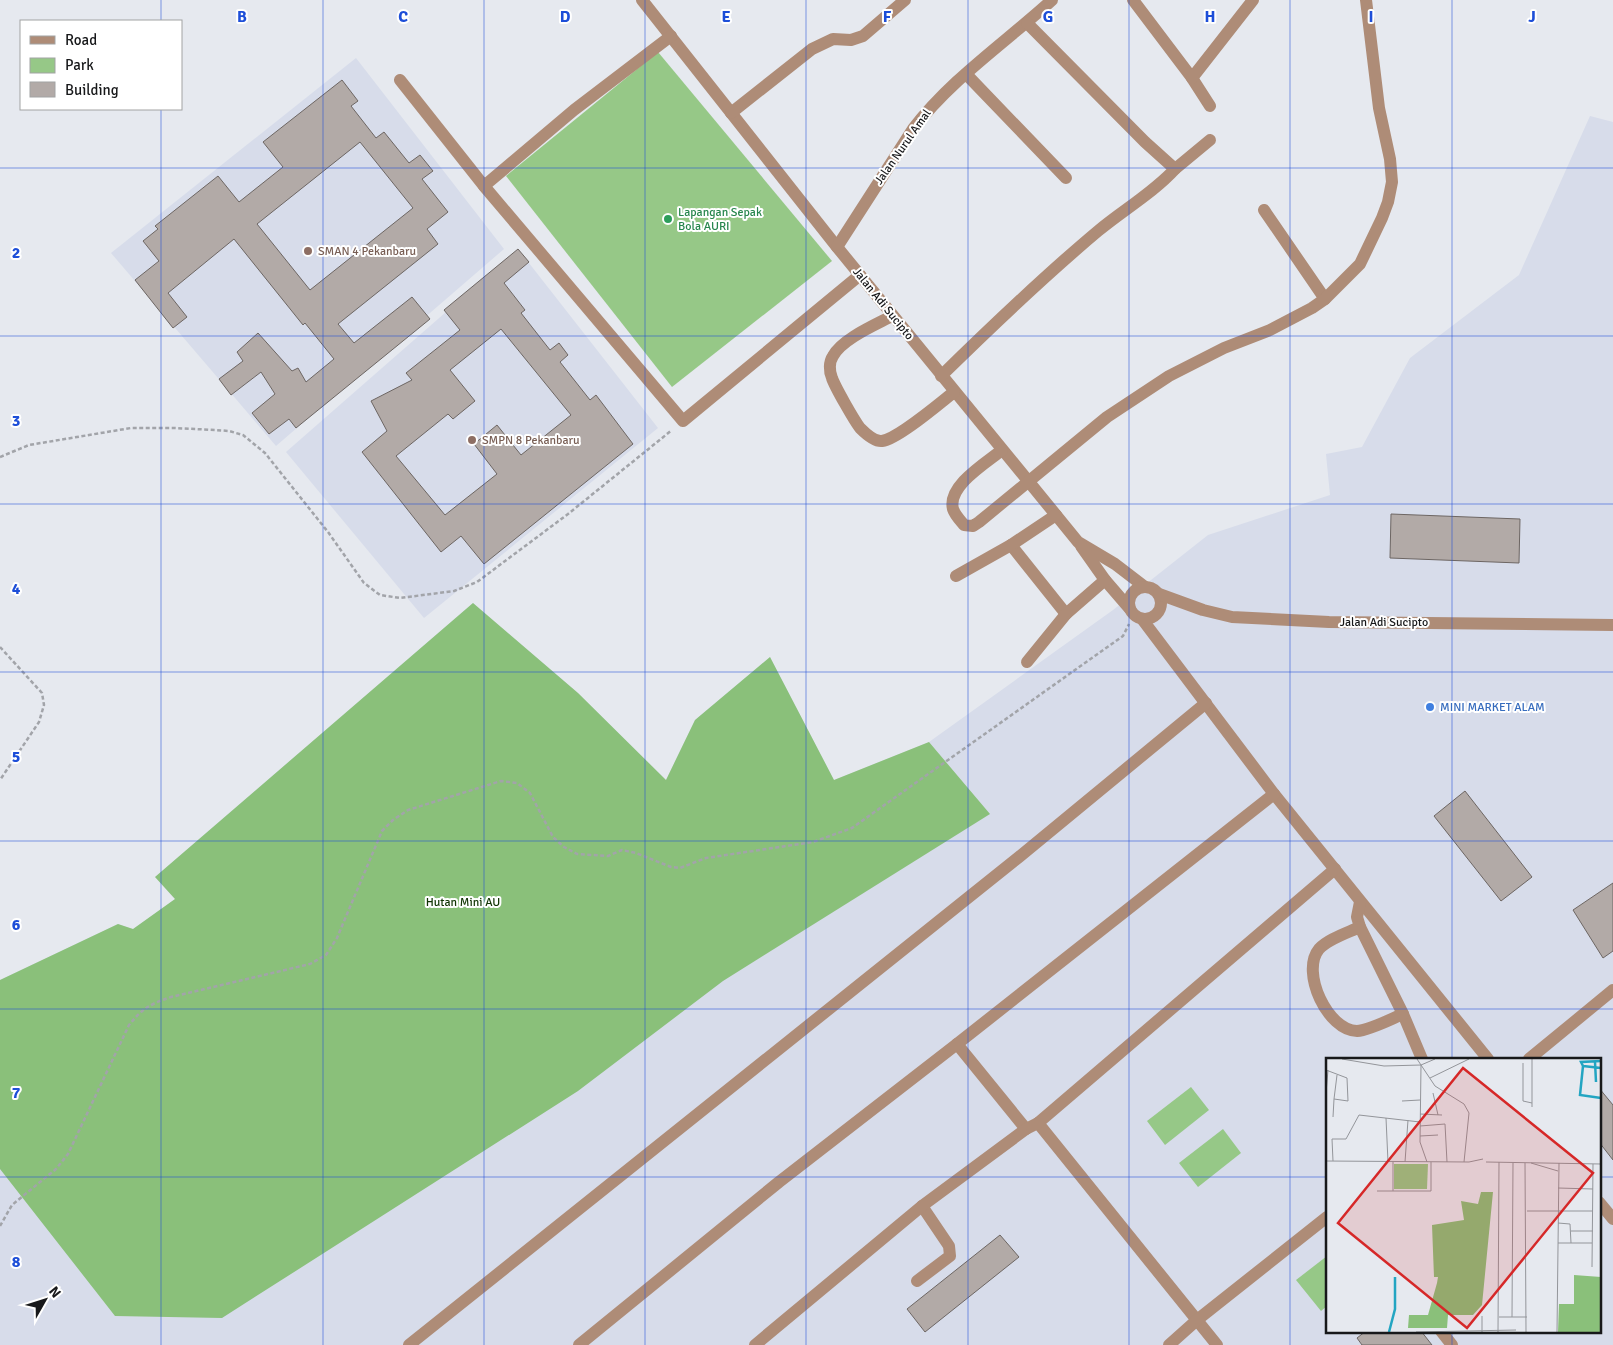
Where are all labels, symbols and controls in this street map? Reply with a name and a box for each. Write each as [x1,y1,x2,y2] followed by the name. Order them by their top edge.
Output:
[237,7,247,27] text: B
[398,7,408,27] text: C
[560,7,571,27] text: D
[721,7,731,27] text: E
[883,7,892,27] text: F
[1043,7,1053,27] text: G
[1205,7,1215,27] text: H
[1368,7,1374,27] text: I
[1528,7,1536,27] text: J
[20,20,182,110] legend
[65,31,97,49] text: Road
[65,56,94,74] text: Park
[65,81,119,99] text: Building
[872,106,935,187] street label: Jalan Nurul Amal
[678,205,762,234] place label: Lapangan Sepak Bola AURI
[662,213,674,225] marker: Lapangan Sepak Bola AURI
[12,243,20,263] text: 2
[318,244,416,259] place label: SMAN 4 Pekanbaru
[302,245,314,257] marker: SMAN 4 Pekanbaru
[849,265,917,343] street label: Jalan Adi Sucipto
[12,411,20,431] text: 3
[482,433,579,448] place label: SMPN 8 Pekanbaru
[466,434,478,446] marker: SMPN 8 Pekanbaru
[12,579,21,599] text: 4
[1340,615,1428,630] street label: Jalan Adi Sucipto
[1440,700,1545,715] place label: MINI MARKET ALAM
[1424,701,1436,713] marker: MINI MARKET ALAM
[12,747,20,767] text: 5
[426,895,500,910] park label: Hutan Mini AU
[12,915,21,935] text: 6
[1326,1058,1600,1332] inset map
[12,1083,21,1103] text: 7
[12,1252,21,1272] text: 8
[20,1275,70,1325] north arrow
[45,1283,64,1301] text: N

